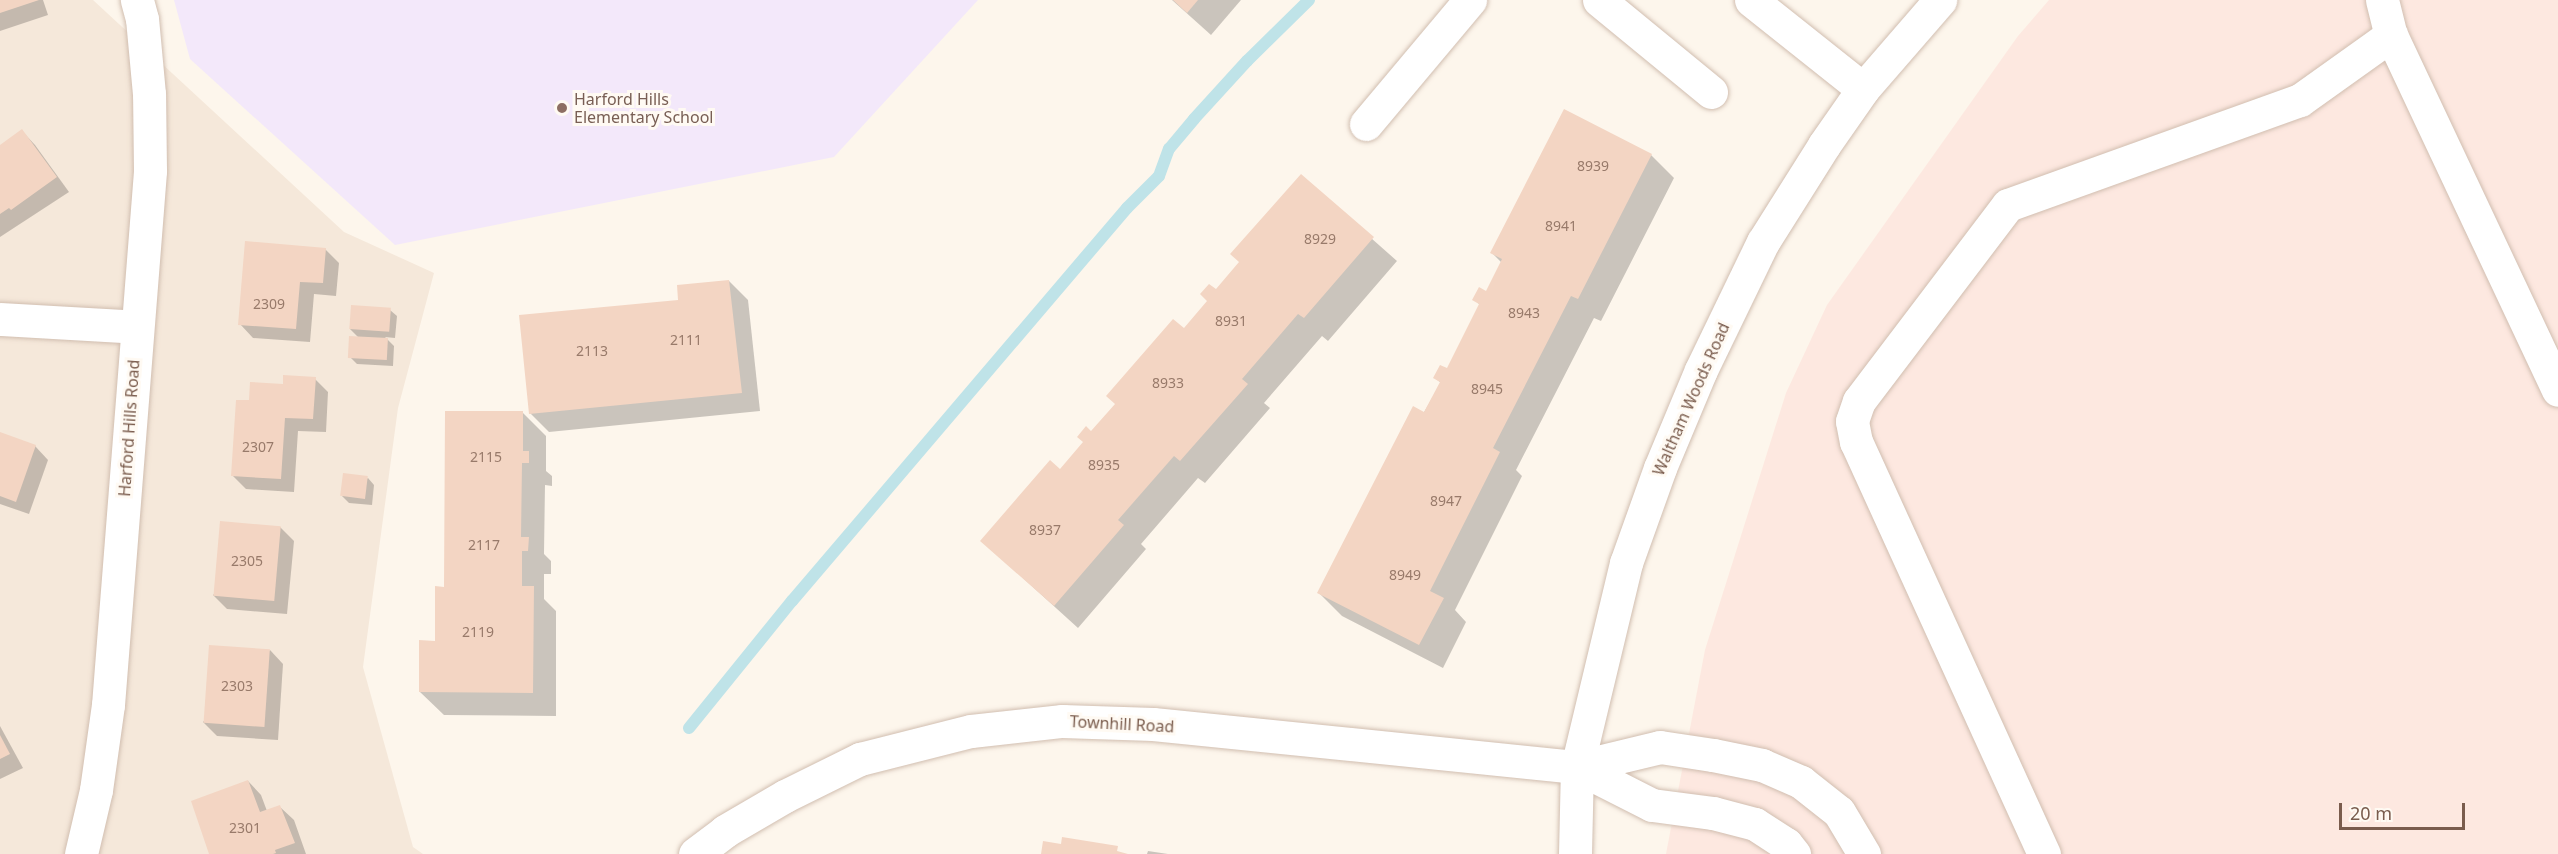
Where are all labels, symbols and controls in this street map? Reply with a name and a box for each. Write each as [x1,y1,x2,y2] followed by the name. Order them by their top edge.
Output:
[574,89,713,127] place label: Harford Hills Elementary School
[555,101,569,115] marker: Harford Hills Elementary School
[1577,158,1609,174] house number: 8939
[1545,218,1577,234] house number: 8941
[1304,231,1336,247] house number: 8929
[253,296,285,312] house number: 2309
[1508,305,1540,321] house number: 8943
[1215,313,1247,329] house number: 8931
[1649,320,1733,478] street label: Waltham Woods Road
[670,332,702,348] house number: 2111
[576,343,608,359] house number: 2113
[115,359,143,497] street label: Harford Hills Road
[1152,375,1184,391] house number: 8933
[1471,381,1503,397] house number: 8945
[242,439,274,455] house number: 2307
[470,449,502,465] house number: 2115
[1088,457,1120,473] house number: 8935
[1430,493,1462,509] house number: 8947
[1029,522,1061,538] house number: 8937
[468,537,500,553] house number: 2117
[231,553,263,569] house number: 2305
[1389,567,1421,583] house number: 8949
[462,624,494,640] house number: 2119
[221,678,253,694] house number: 2303
[1069,712,1175,736] street label: Townhill Road
[2342,791,2468,829] scale bar
[2350,801,2392,825] text: 20 m
[229,820,261,836] house number: 2301

